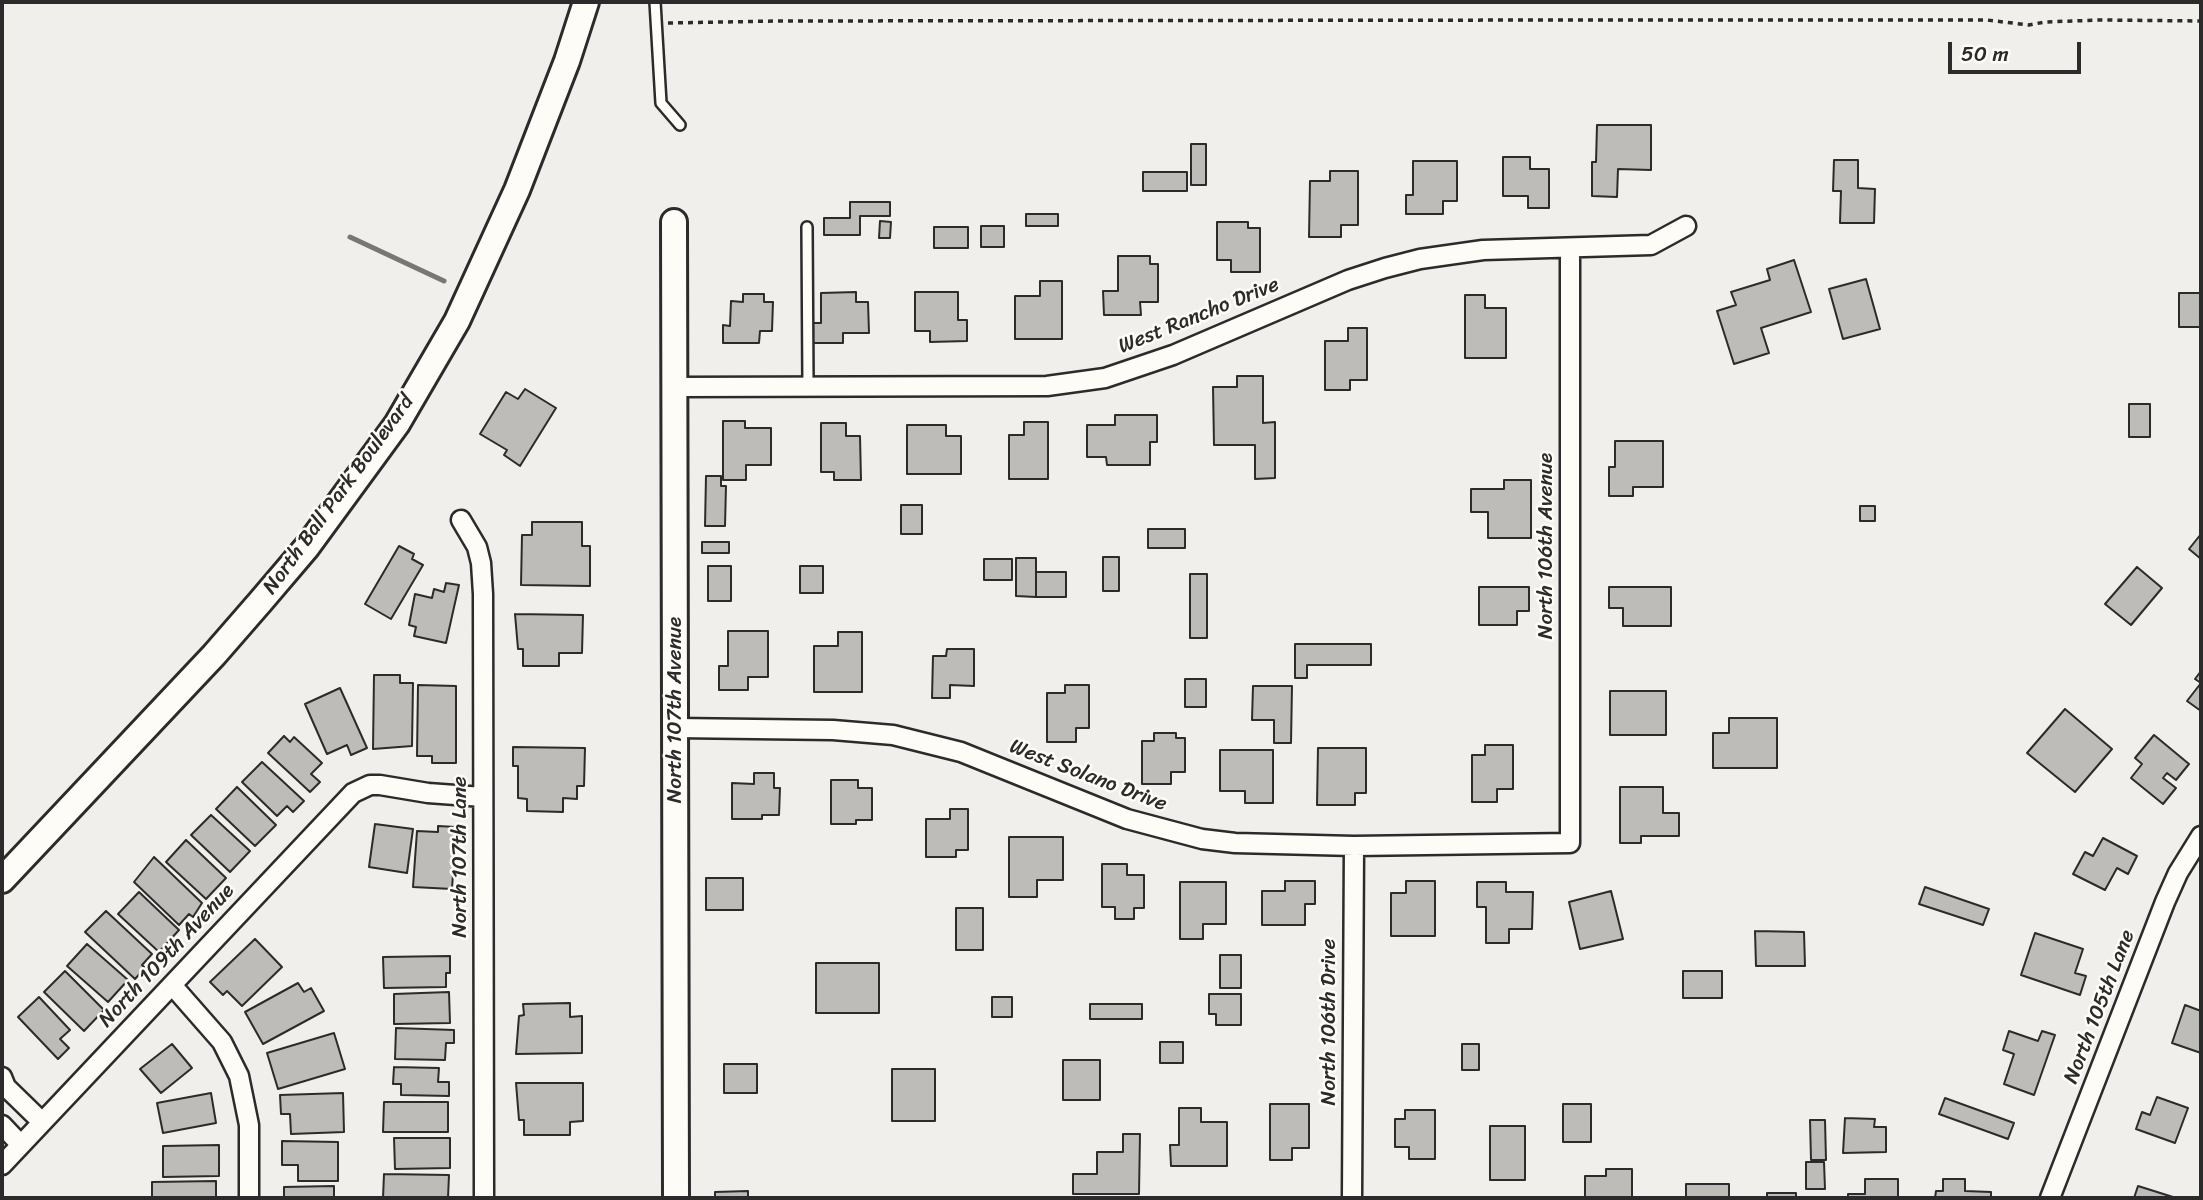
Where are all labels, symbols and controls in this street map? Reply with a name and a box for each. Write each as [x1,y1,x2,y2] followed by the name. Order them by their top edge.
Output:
[1951,28,2084,72] scale bar
[1961,35,2009,73] text: 50 m
[1115,272,1283,360] street label: West Rancho Drive
[258,390,420,600] street label: North Ball Park Boulevard
[1534,453,1560,639] street label: North 106th Avenue
[663,617,689,803] street label: North 107th Avenue
[1006,734,1170,818] street label: West Solano Drive
[448,776,474,938] street label: North 107th Lane
[94,879,240,1033] street label: North 109th Avenue
[2059,927,2141,1087] street label: North 105th Lane
[1317,939,1343,1105] street label: North 106th Drive

